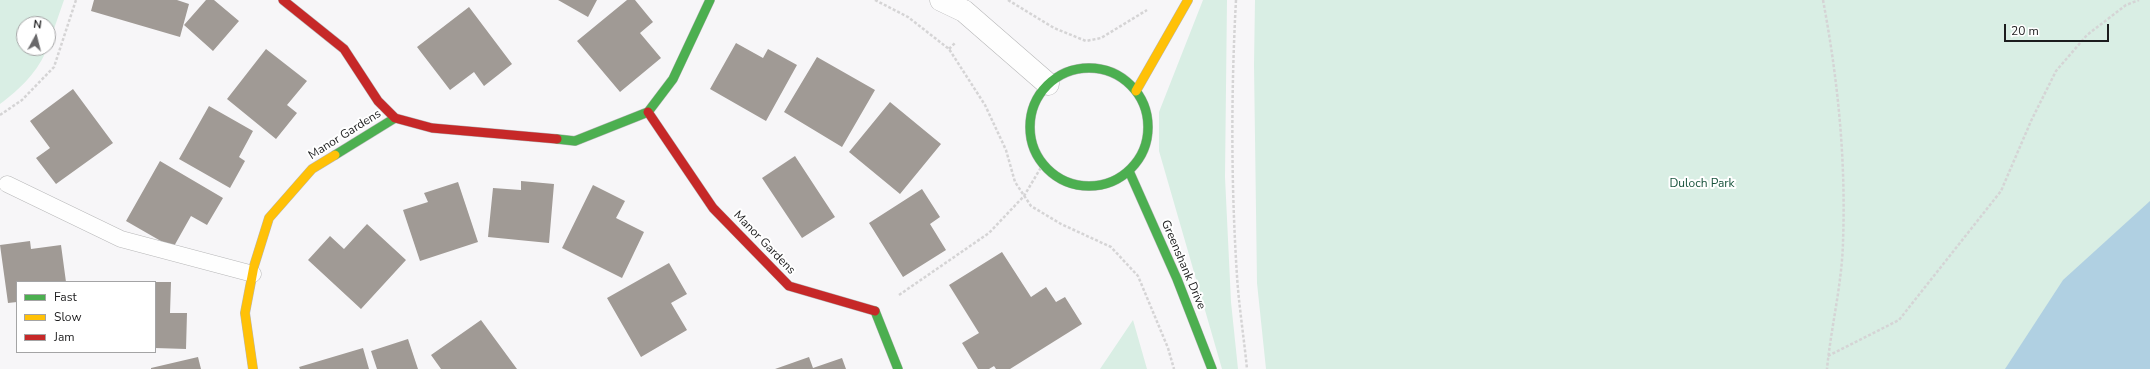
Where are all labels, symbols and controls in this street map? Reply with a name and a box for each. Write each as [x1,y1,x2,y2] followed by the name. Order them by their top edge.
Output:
[16,16,56,56] north arrow
[2006,16,2111,42] scale bar
[32,17,42,33] text: N
[2011,23,2039,39] text: 20 m
[306,107,384,163] street label: Manor Gardens
[1669,177,1735,191] park label: Duloch Park
[730,208,798,278] street label: Manor Gardens
[1158,218,1208,312] street label: Greenshank Drive
[16,281,156,353] legend
[54,289,77,305] text: Fast
[54,309,82,325] text: Slow
[54,329,75,345] text: Jam

